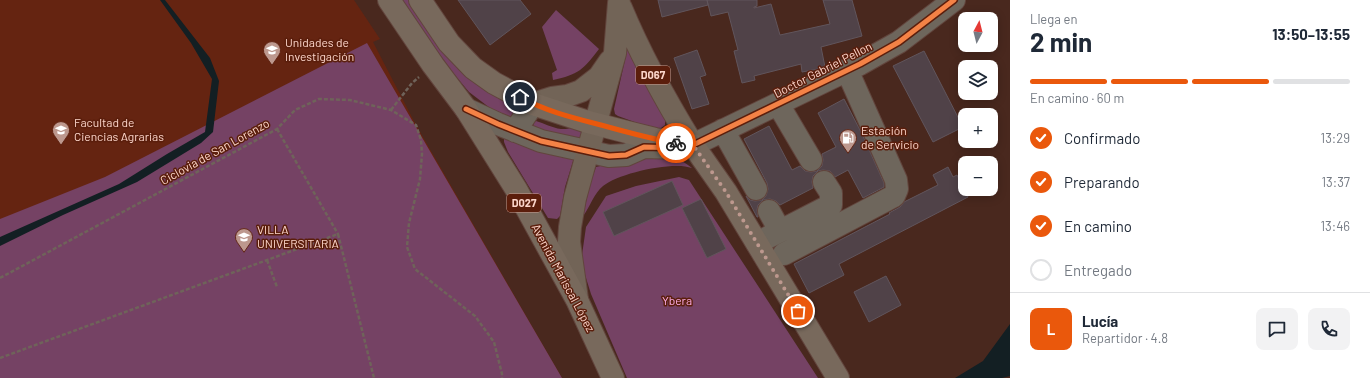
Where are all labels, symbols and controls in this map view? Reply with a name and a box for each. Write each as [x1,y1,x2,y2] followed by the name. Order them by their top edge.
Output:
[1030,11,1077,27] text: Llega en
[958,12,998,52] north arrow
[958,12,998,196] map controls
[1272,25,1350,43] text: 13:50–13:55
[1030,26,1092,57] text: 2 min
[285,35,354,63] place label: Unidades de Investigación
[771,38,874,100] street label: Doctor Gabriel Pellon
[262,40,282,65] school or university icon: Unidades de Investigación
[958,60,998,100] button: layers
[636,66,670,84] road number: D067
[503,80,537,114] pin
[509,86,531,108] icon: home
[1030,90,1124,106] text: En camino · 60 m
[958,108,998,148] button: +
[74,115,164,143] place label: Facultad de Ciencias Agrarias
[157,115,272,187] street label: Ciclovia de San Lorenzo
[51,120,71,145] school or university icon: Facultad de Ciencias Agrarias
[656,123,696,163] courier
[861,123,919,151] place label: Estación de Servicio
[1030,127,1052,149] icon: check
[838,128,858,153] fuel station icon: Estación de Servicio
[1064,129,1140,147] text: Confirmado
[1321,130,1350,146] text: 13:29
[665,132,687,154] icon: bike
[958,156,998,196] button: −
[1030,171,1052,193] icon: check
[1064,173,1140,191] text: Preparando
[1322,174,1350,190] text: 13:37
[507,194,541,212] road number: D027
[1030,215,1052,237] icon: check
[1064,217,1132,235] text: En camino
[1320,218,1350,234] text: 13:46
[529,221,598,334] street label: Avenida Mariscal López
[257,222,339,250] place label: VILLA UNIVERSITARIA
[234,227,254,252] school or university icon: VILLA UNIVERSITARIA
[1064,261,1132,279] text: Entregado
[662,293,692,307] park label: Ybera
[781,294,815,328] pin
[787,300,809,322] icon: bag
[1256,308,1298,350] button: chat
[1308,308,1350,350] button: phone
[1082,312,1118,330] text: Lucía
[1047,320,1055,338] text: L
[1082,330,1168,346] text: Repartidor · 4.8

